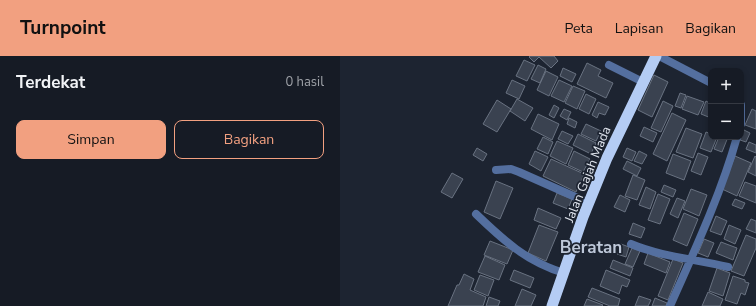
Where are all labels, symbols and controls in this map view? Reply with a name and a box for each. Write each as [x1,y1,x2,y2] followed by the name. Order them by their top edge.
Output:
[20,15,106,41] text: Turnpoint
[565,19,593,38] text: Peta
[615,19,663,38] text: Lapisan
[685,19,736,38] text: Bagikan
[708,68,744,140] map controls
[708,68,744,104] button: +
[16,71,85,94] text: Terdekat
[285,73,324,91] text: 0 hasil
[708,104,744,140] button: −
[16,120,166,159] button: Simpan
[174,120,324,159] button: Bagikan
[560,124,615,226] street label: Jalan Gajah Mada
[560,236,622,259] district label: Beratan

